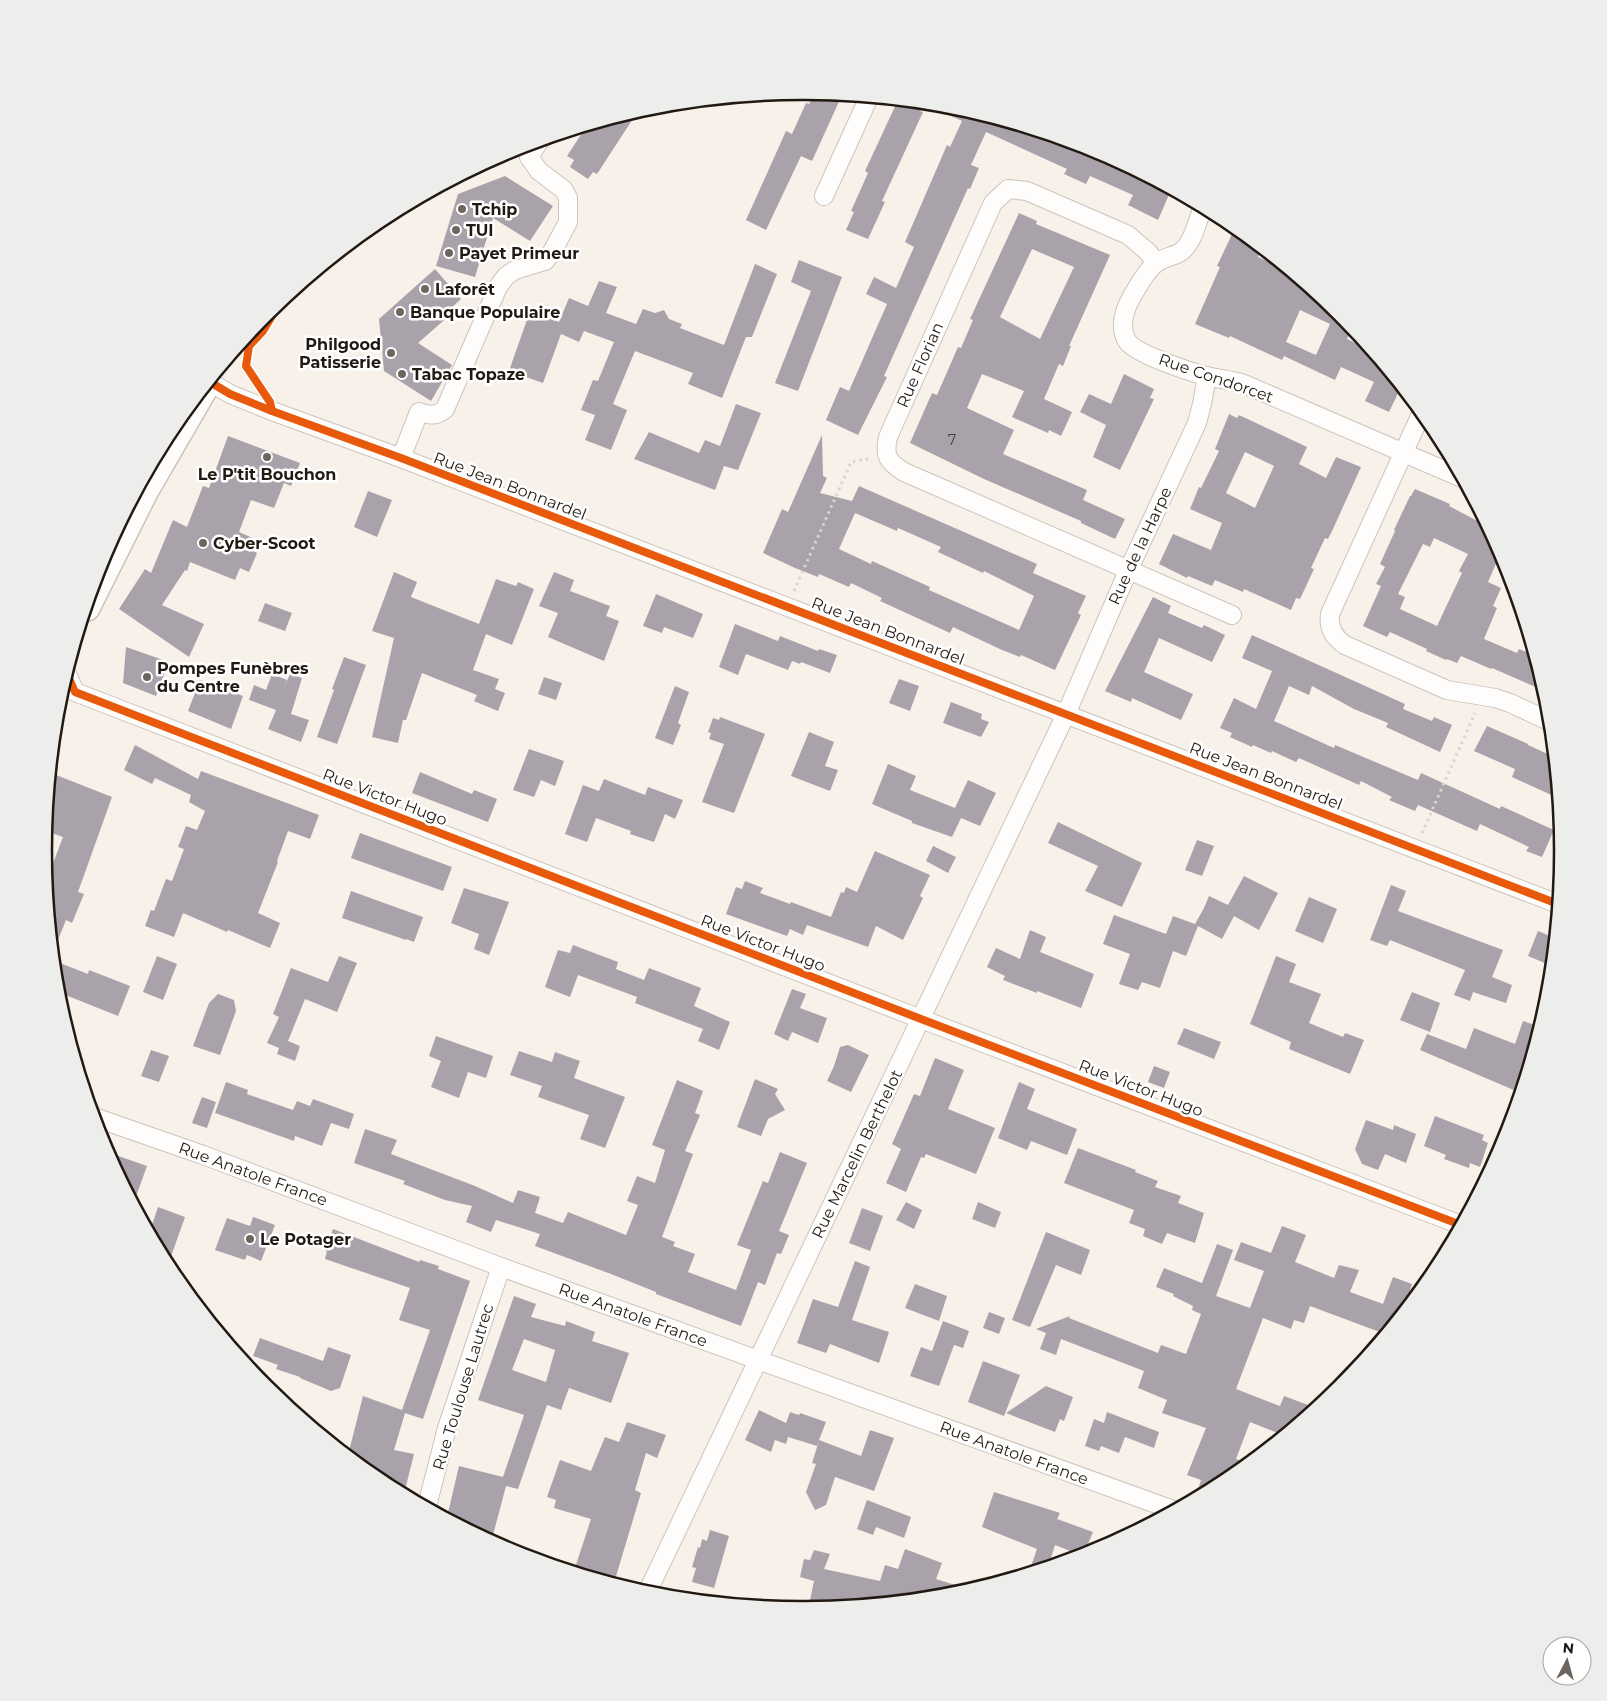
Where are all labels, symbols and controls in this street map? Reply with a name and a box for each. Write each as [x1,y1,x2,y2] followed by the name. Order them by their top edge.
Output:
[472,200,517,219] place label: Tchip
[456,203,468,215] marker: Tchip
[466,221,494,240] place label: TUI
[450,224,462,236] marker: TUI
[459,244,579,263] place label: Payet Primeur
[443,247,455,259] marker: Payet Primeur
[435,280,495,299] place label: Laforêt
[419,283,431,295] marker: Laforêt
[410,303,560,322] place label: Banque Populaire
[394,306,406,318] marker: Banque Populaire
[893,319,947,411] street label: Rue Florian
[299,335,381,372] place label: Philgood Patisserie
[385,347,397,359] marker: Philgood Patisserie
[1156,349,1276,407] street label: Rue Condorcet
[412,365,525,384] place label: Tabac Topaze
[396,368,408,380] marker: Tabac Topaze
[948,431,956,449] house number: 7
[431,448,589,524] street label: Rue Jean Bonnardel
[261,451,273,463] marker: Le P'tit Bouchon
[198,465,336,484] place label: Le P'tit Bouchon
[1104,484,1176,608] street label: Rue de la Harpe
[213,534,316,553] place label: Cyber-Scoot
[197,537,209,549] marker: Cyber-Scoot
[809,593,967,669] street label: Rue Jean Bonnardel
[157,659,309,696] place label: Pompes Funèbres du Centre
[141,671,153,683] marker: Pompes Funèbres du Centre
[1187,738,1345,814] street label: Rue Jean Bonnardel
[320,764,450,830] street label: Rue Victor Hugo
[698,910,828,976] street label: Rue Victor Hugo
[1076,1055,1206,1121] street label: Rue Victor Hugo
[808,1066,906,1242] street label: Rue Marcelin Berthelot
[176,1138,330,1210] street label: Rue Anatole France
[260,1230,351,1249] place label: Le Potager
[244,1233,256,1245] marker: Le Potager
[556,1279,710,1351] street label: Rue Anatole France
[429,1301,497,1473] street label: Rue Toulouse Lautrec
[937,1417,1091,1489] street label: Rue Anatole France
[1542,1636,1592,1686] north arrow
[1562,1639,1575,1658] text: N

